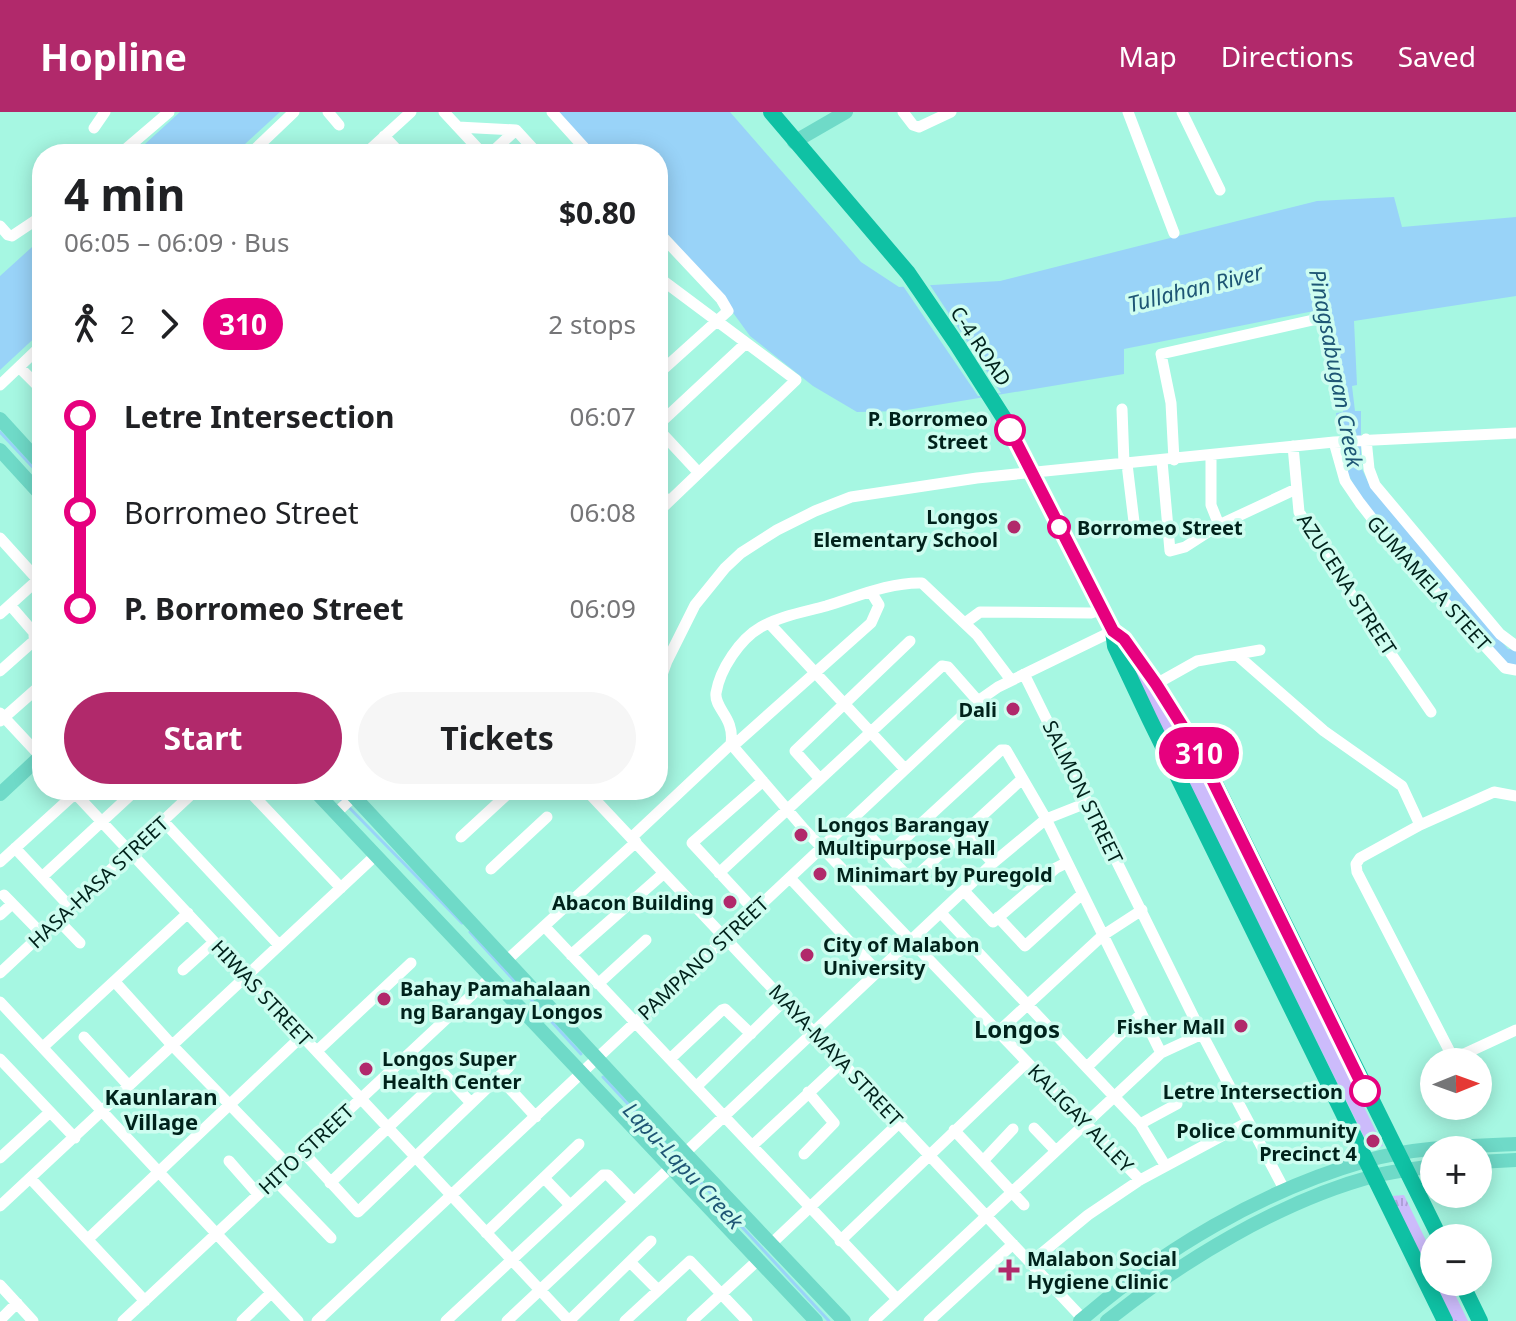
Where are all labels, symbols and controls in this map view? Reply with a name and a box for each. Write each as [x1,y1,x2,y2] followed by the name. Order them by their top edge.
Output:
[40,30,187,82] text: Hopline
[1118,37,1177,75] text: Map
[1221,37,1354,75] text: Directions
[1398,37,1476,75] text: Saved
[64,164,185,224] text: 4 min
[559,192,636,233] text: $0.80
[64,224,289,260] text: 06:05 – 06:09 · Bus
[1124,255,1267,318] water label: Tullahan River
[1303,266,1371,471] water label: Pinagsabugan Creek
[944,301,1018,391] street label: C-4 ROAD
[64,302,108,346] icon: walk
[147,302,191,346] icon: forward
[219,305,267,343] text: 310
[120,306,135,342] text: 2
[548,306,636,342] text: 2 stops
[124,396,394,437] text: Letre Intersection
[570,398,636,434] text: 06:07
[868,405,988,455] place label: P. Borromeo Street
[995,415,1025,445] marker: P. Borromeo Street
[124,492,359,533] text: Borromeo Street
[570,494,636,530] text: 06:08
[813,503,998,553] place label: Longos Elementary School
[1291,508,1403,660] street label: AZUCENA STREET
[1361,510,1497,656] street label: GUMAMELA STEET
[1077,514,1243,541] place label: Borromeo Street
[1048,516,1070,538] marker: Borromeo Street
[1005,518,1023,536] marker: Longos Elementary School
[124,588,404,629] text: P. Borromeo Street
[570,590,636,626] text: 06:09
[64,692,342,784] button: Start
[358,692,636,784] button: Tickets
[958,696,997,723] place label: Dali
[1004,700,1022,718] marker: Dali
[1037,716,1129,868] street label: SALMON STREET
[1153,727,1245,779] line badge: 310
[1175,734,1223,772] text: 310
[22,810,174,954] street label: HASA-HASA STREET
[817,811,996,861] place label: Longos Barangay Multipurpose Hall
[792,826,810,844] marker: Longos Barangay Multipurpose Hall
[836,861,1053,888] place label: Minimart by Puregold
[811,865,829,883] marker: Minimart by Puregold
[552,889,714,916] place label: Abacon Building
[632,890,774,1026] street label: PAMPANO STREET
[721,893,739,911] marker: Abacon Building
[823,931,979,981] place label: City of Malabon University
[206,934,318,1052] street label: HIWAS STREET
[798,946,816,964] marker: City of Malabon University
[400,975,603,1025] place label: Bahay Pamahalaan ng Barangay Longos
[763,978,909,1132] street label: MAYA-MAYA STREET
[375,990,393,1008] marker: Bahay Pamahalaan ng Barangay Longos
[974,1012,1060,1045] district label: Longos
[1116,1013,1225,1040] place label: Fisher Mall
[1232,1017,1250,1035] marker: Fisher Mall
[382,1045,521,1095] place label: Longos Super Health Center
[1420,1048,1492,1120] north arrow
[1420,1048,1492,1296] map controls
[1022,1058,1140,1179] street label: KALIGAY ALLEY
[357,1060,375,1078] marker: Longos Super Health Center
[1350,1076,1380,1106] marker: Letre Intersection
[1163,1078,1343,1105] place label: Letre Intersection
[105,1081,218,1136] district label: Kaunlaran Village
[617,1095,752,1236] water label: Lapu-Lapu Creek
[253,1098,359,1200] street label: HITO STREET
[1176,1117,1358,1167] place label: Police Community Precinct 4
[1364,1132,1382,1150] marker: Police Community Precinct 4
[1420,1136,1492,1208] button: +
[1420,1224,1492,1296] button: −
[1027,1245,1177,1295] place label: Malabon Social Hygiene Clinic
[998,1259,1020,1281] marker: Malabon Social Hygiene Clinic

